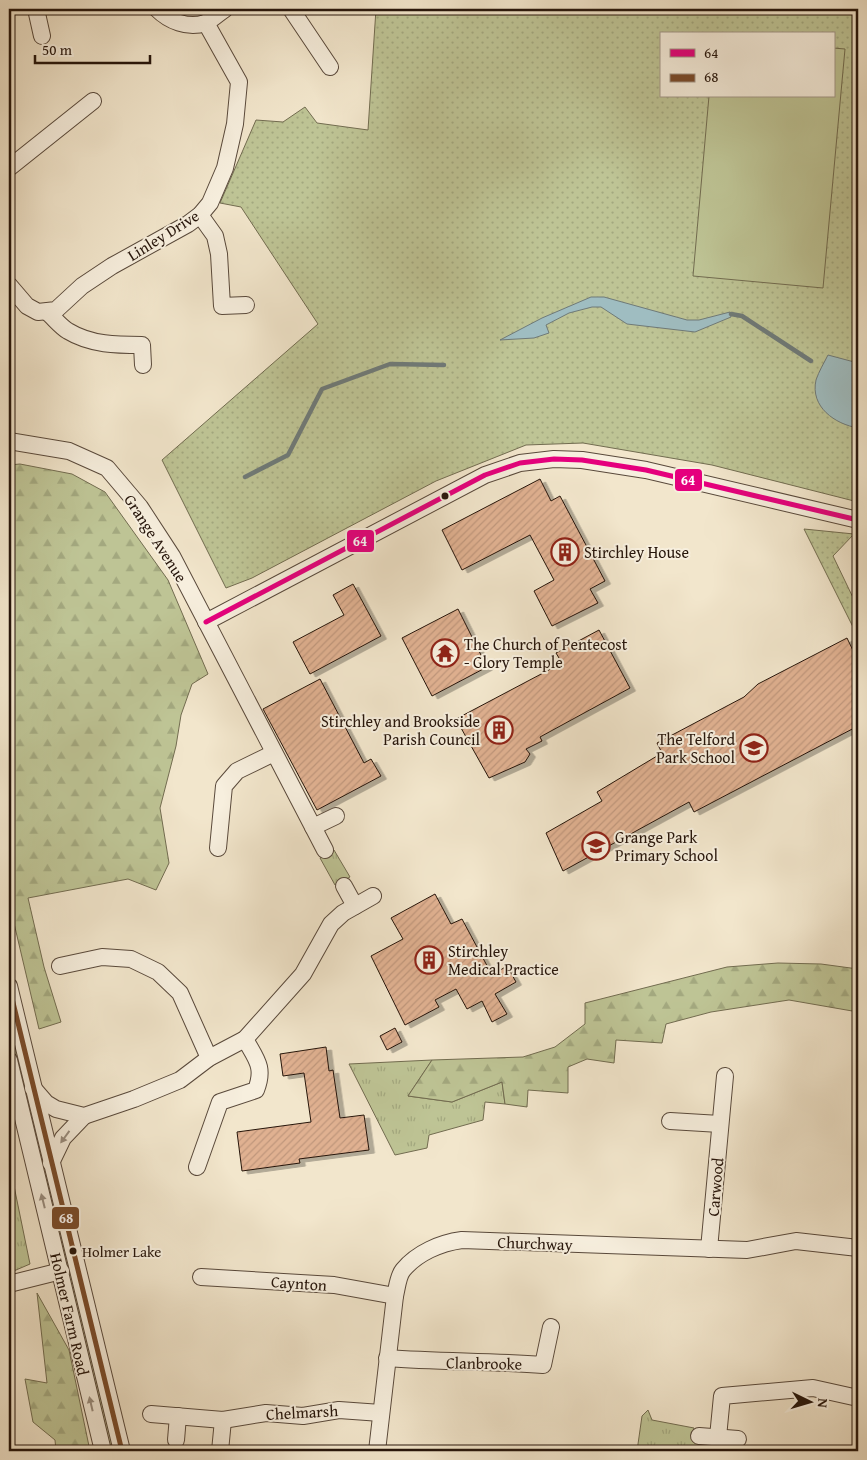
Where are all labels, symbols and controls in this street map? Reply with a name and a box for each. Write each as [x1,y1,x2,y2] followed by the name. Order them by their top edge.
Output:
[35,32,150,64] scale bar
[660,32,834,98] legend
[42,39,73,60] text: 50 m
[704,42,718,63] text: 64
[704,66,718,87] text: 68
[122,203,204,267] street label: Linley Drive
[674,468,703,492] line badge: 64
[681,470,695,490] text: 64
[119,489,193,587] street label: Grange Avenue
[440,491,450,501] unlabelled marker
[346,529,375,553] line badge: 64
[353,531,367,551] text: 64
[550,537,580,567] building icon: Stirchley House
[584,540,689,564] place label: Stirchley House
[464,632,628,674] place label: The Church of Pentecost - Glory Temple
[430,638,460,668] temple icon: The Church of Pentecost - Glory Temple
[321,709,481,751] place label: Stirchley and Brookside Parish Council
[484,715,514,745] building icon: Stirchley and Brookside Parish Council
[656,727,736,769] place label: The Telford Park School
[739,733,769,763] school or university icon: The Telford Park School
[615,825,718,867] place label: Grange Park Primary School
[581,831,611,861] school or university icon: Grange Park Primary School
[448,939,559,981] place label: Stirchley Medical Practice
[414,945,444,975] building icon: Stirchley Medical Practice
[60,1131,70,1144] one-way arrow
[700,1156,730,1217] street label: Carwood
[39,1193,47,1208] one-way arrow
[51,1206,80,1230] line badge: 68
[59,1208,73,1228] text: 68
[497,1230,573,1256] street label: Churchway
[82,1241,161,1262] place label: Holmer Lake
[68,1246,78,1256] marker: Holmer Lake
[44,1250,96,1378] street label: Holmer Farm Road
[270,1269,328,1297] street label: Caynton
[446,1350,522,1376] street label: Clanbrooke
[784,1378,834,1428] north arrow
[87,1396,95,1411] one-way arrow
[265,1398,339,1426] street label: Chelmarsh
[813,1398,833,1409] text: N

